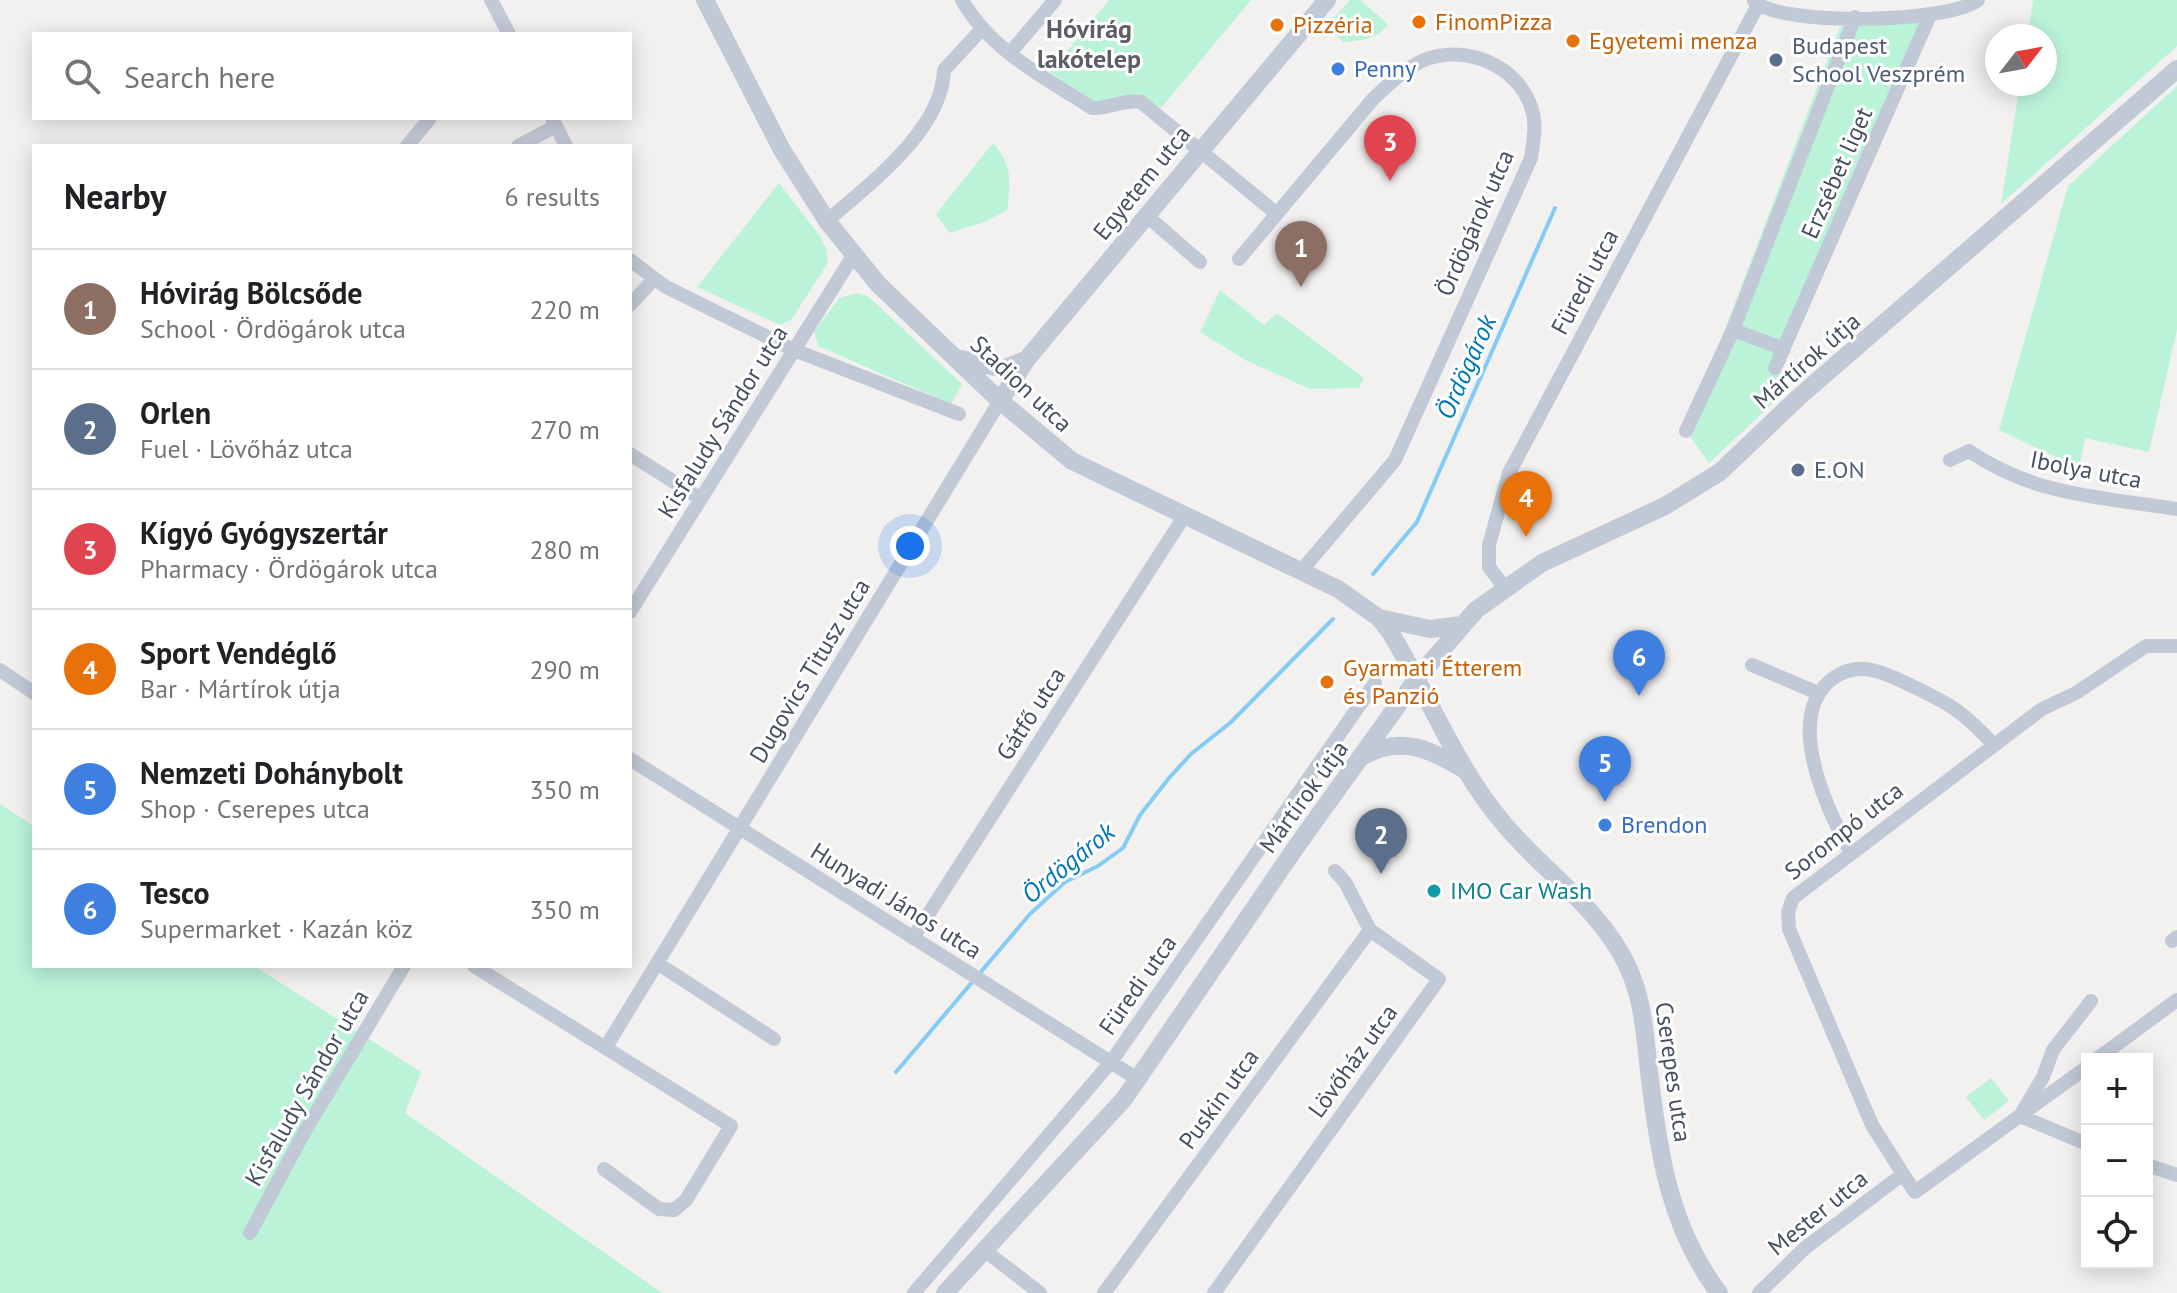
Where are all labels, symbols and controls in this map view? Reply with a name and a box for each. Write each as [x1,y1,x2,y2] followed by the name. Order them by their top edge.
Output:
[1435,6,1553,37] place label: FinomPizza
[1293,9,1373,40] place label: Pizzéria
[1037,12,1141,75] district label: Hóvirág lakótelep
[1410,13,1428,31] marker: FinomPizza
[1268,16,1286,34] marker: Pizzéria
[1985,24,2057,96] north arrow
[1589,25,1758,56] place label: Egyetemi menza
[1792,30,1965,89] place label: Budapest School Veszprém
[32,32,632,120] search box
[1564,32,1582,50] marker: Egyetemi menza
[1767,51,1785,69] marker: Budapest School Veszprém
[1354,53,1416,84] place label: Penny
[60,54,104,98] icon: search
[124,57,275,96] text: Search here
[1329,60,1347,78] marker: Penny
[1794,102,1879,243] street label: Erzsébet liget
[1364,115,1416,181] pin: 3
[1086,119,1197,246] street label: Egyetem utca
[1428,145,1521,301] street label: Ördögárok utca
[64,174,166,218] text: Nearby
[505,180,600,213] text: 6 results
[1275,221,1327,287] pin: 1
[1544,224,1625,340] street label: Füredi utca
[140,273,363,312] text: Hóvirág Bölcsőde
[83,293,97,326] text: 1
[529,293,600,326] text: 220 m
[1747,306,1867,416] street label: Mártírok útja
[1428,308,1504,424] water label: Ördögárok
[140,312,406,345] text: School · Ördögárok utca
[651,319,795,524] street label: Kisfaludy Sándor utca
[964,329,1079,439] street label: Stadion utca
[140,393,211,432] text: Orlen
[83,413,97,446] text: 2
[529,413,600,446] text: 270 m
[140,432,353,465] text: Fuel · Lövőház utca
[2028,444,2144,495] street label: Ibolya utca
[1814,454,1865,485] place label: E.ON
[1789,461,1807,479] marker: E.ON
[1500,471,1552,537] pin: 4
[140,513,388,552] text: Kígyó Gyógyszertár
[890,526,930,566] your location
[83,533,97,566] text: 3
[529,533,600,566] text: 280 m
[140,552,438,585] text: Pharmacy · Ördögárok utca
[742,573,877,769] street label: Dugovics Titusz utca
[1613,630,1665,696] pin: 6
[140,633,337,672] text: Sport Vendéglő
[1343,652,1522,711] place label: Gyarmati Étterem és Panzió
[83,653,97,686] text: 4
[529,653,600,686] text: 290 m
[989,661,1072,766] street label: Gátfő utca
[140,672,341,705] text: Bar · Mártírok útja
[1318,673,1336,691] marker: Gyarmati Étterem és Panzió
[1252,734,1355,859] street label: Mártírok útja
[1579,736,1631,802] pin: 5
[140,753,403,792] text: Nemzeti Dohánybolt
[83,773,97,806] text: 5
[529,773,600,806] text: 350 m
[1778,775,1909,887] street label: Sorompó utca
[140,792,370,825] text: Shop · Cserepes utca
[1355,808,1407,874] pin: 2
[1621,809,1707,840] place label: Brendon
[1014,814,1122,910] water label: Ördögárok
[1596,816,1614,834] marker: Brendon
[805,836,988,966] street label: Hunyadi János utca
[140,873,210,912] text: Tesco
[1450,875,1592,906] place label: IMO Car Wash
[1425,882,1443,900] marker: IMO Car Wash
[83,893,97,926] text: 6
[529,893,600,926] text: 350 m
[140,912,413,945] text: Supermarket · Kazán köz
[1092,929,1183,1041] street label: Füredi utca
[238,984,375,1192] street label: Kisfaludy Sándor utca
[1301,998,1404,1124] street label: Lövőház utca
[1648,1000,1699,1144] street label: Cserepes utca
[1172,1042,1265,1155] street label: Puskin utca
[2081,1053,2153,1269] map controls
[2081,1053,2153,1125] button: +
[2081,1125,2153,1197] button: −
[1762,1163,1874,1262] street label: Mester utca
[2081,1197,2153,1269] button: locate

